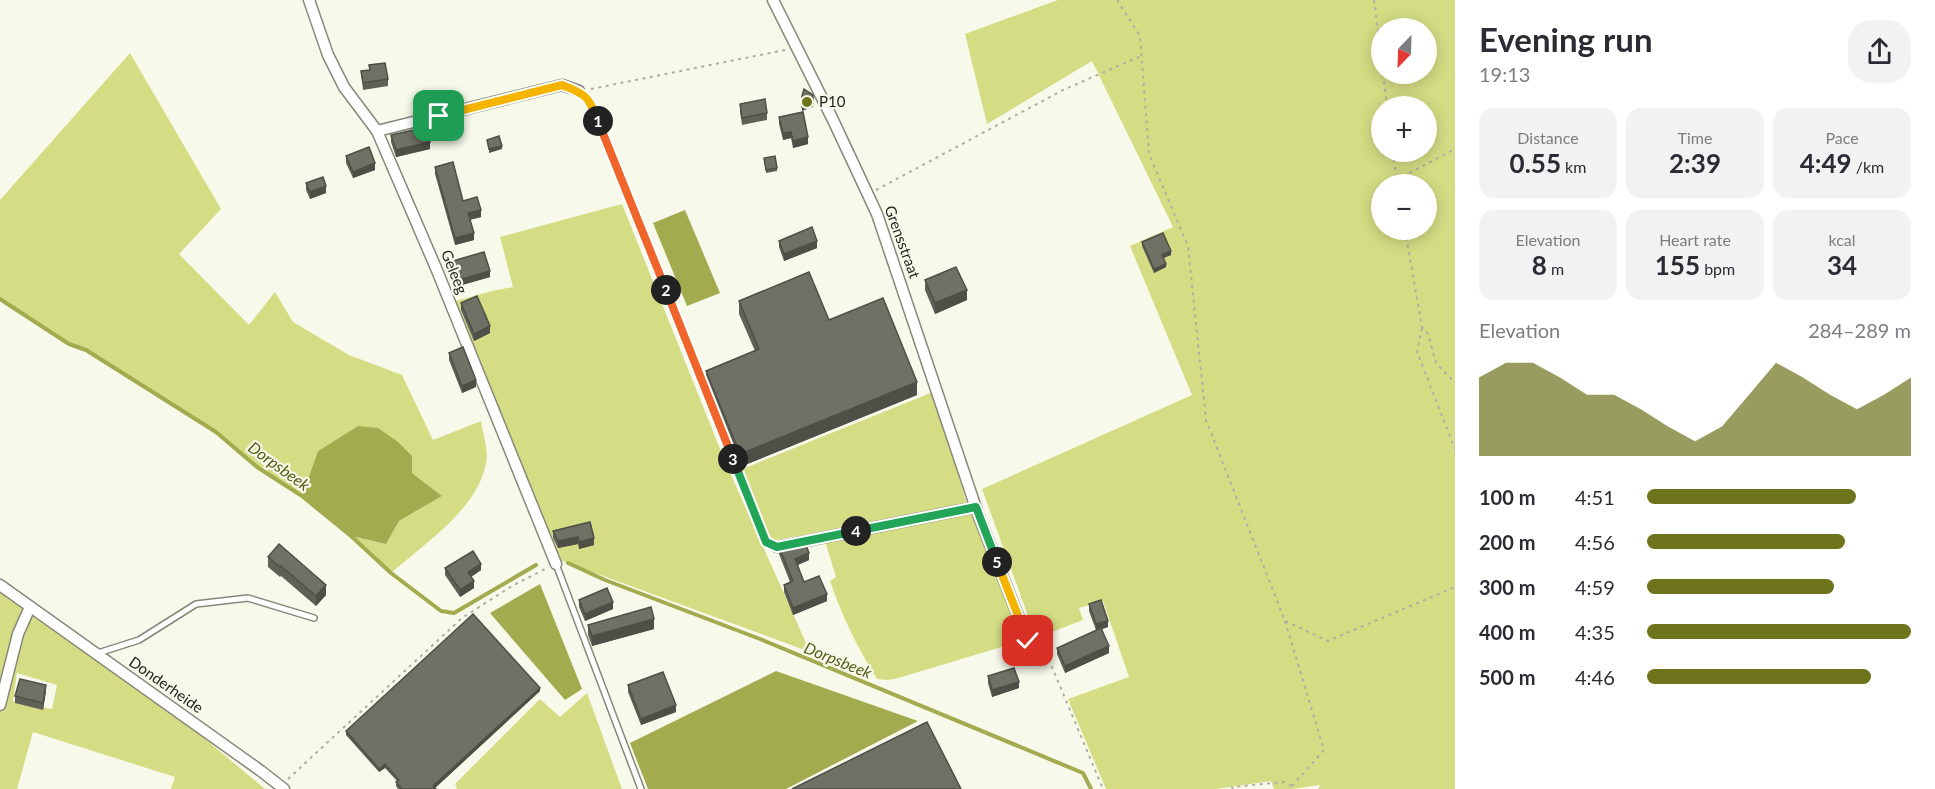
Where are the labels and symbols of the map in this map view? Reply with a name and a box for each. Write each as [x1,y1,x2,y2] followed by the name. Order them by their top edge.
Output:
[1371,18,1437,84] north arrow
[413,90,464,141] pin
[819,92,846,110] place label: P10
[800,95,814,109] marker: P10
[583,106,613,136] pin: 1
[881,203,925,281] street label: Grensstraat
[438,247,472,296] street label: Geleeg
[651,275,681,305] pin: 2
[245,437,314,494] water label: Dorpsbeek
[718,444,748,474] pin: 3
[841,516,871,546] pin: 4
[982,547,1012,577] pin: 5
[1002,615,1053,666] pin
[802,637,875,682] water label: Dorpsbeek
[126,652,207,716] street label: Donderheide

